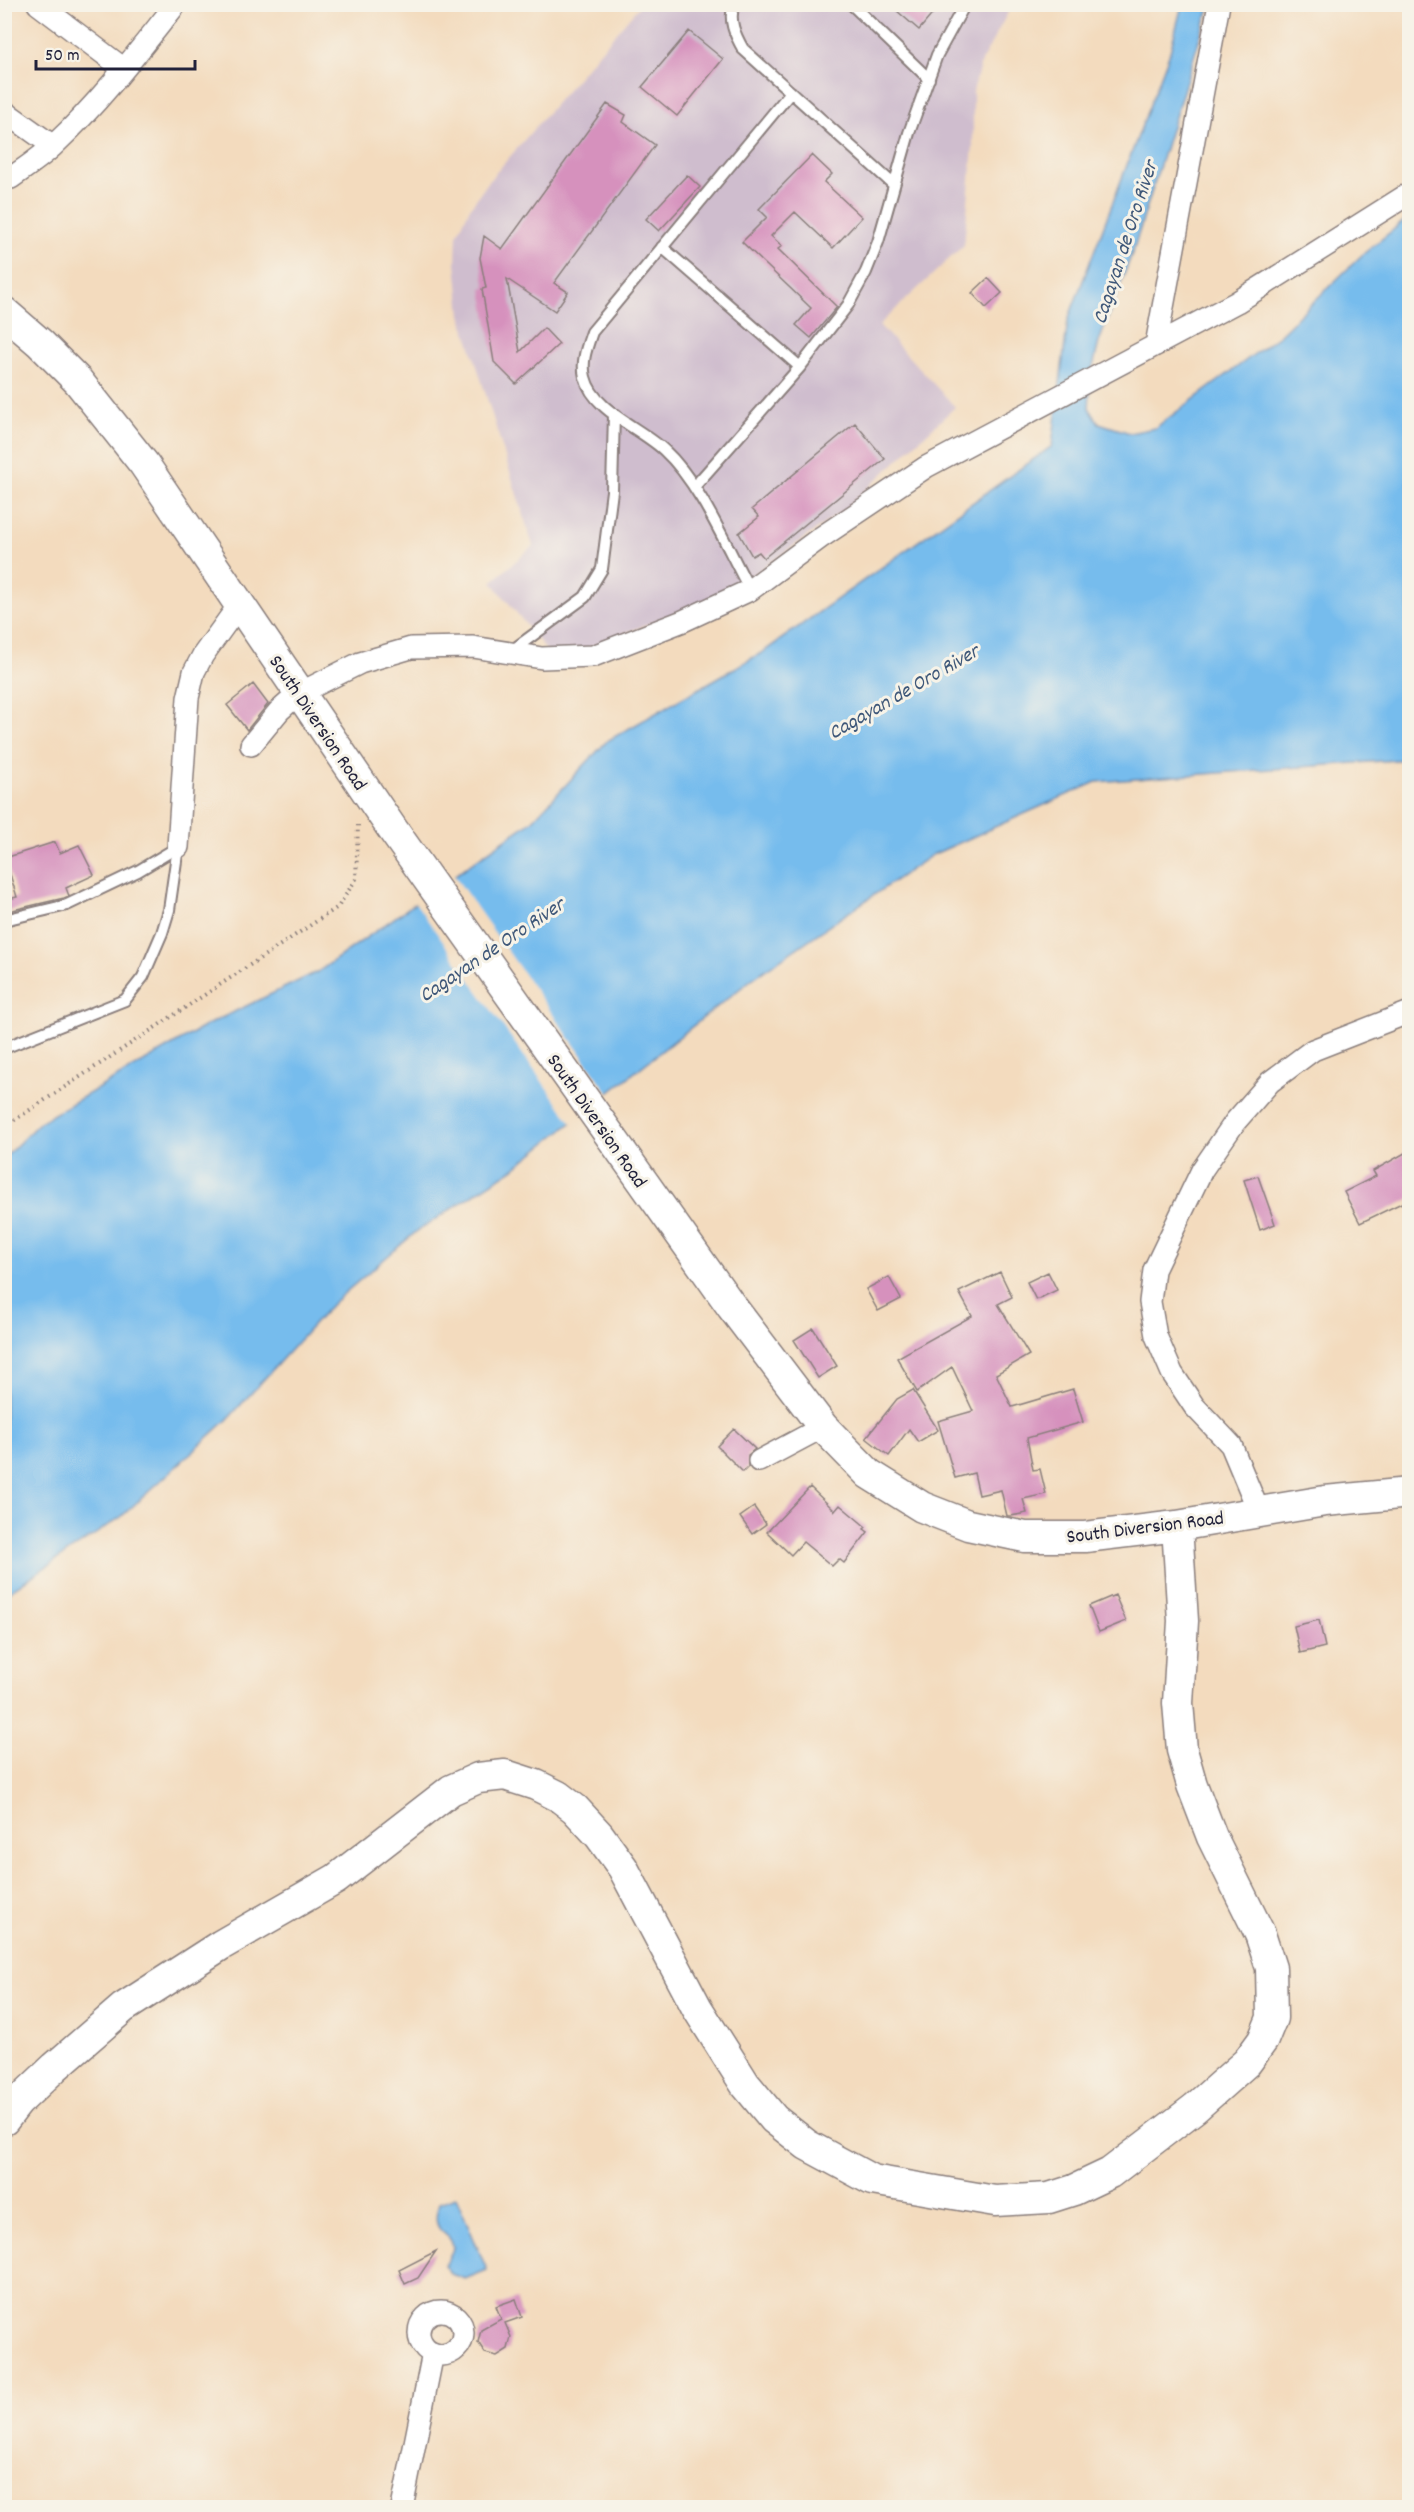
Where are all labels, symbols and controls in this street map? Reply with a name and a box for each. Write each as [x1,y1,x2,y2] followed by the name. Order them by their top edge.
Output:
[36,33,195,71] scale bar
[45,44,80,69] text: 50 m
[1086,155,1168,328] water label: Cagayan de Oro River
[823,637,987,749] water label: Cagayan de Oro River
[261,650,372,797] street label: South Diversion Road
[414,890,573,1011] water label: Cagayan de Oro River
[539,1049,652,1195] street label: South Diversion Road
[1065,1505,1226,1553] street label: South Diversion Road

